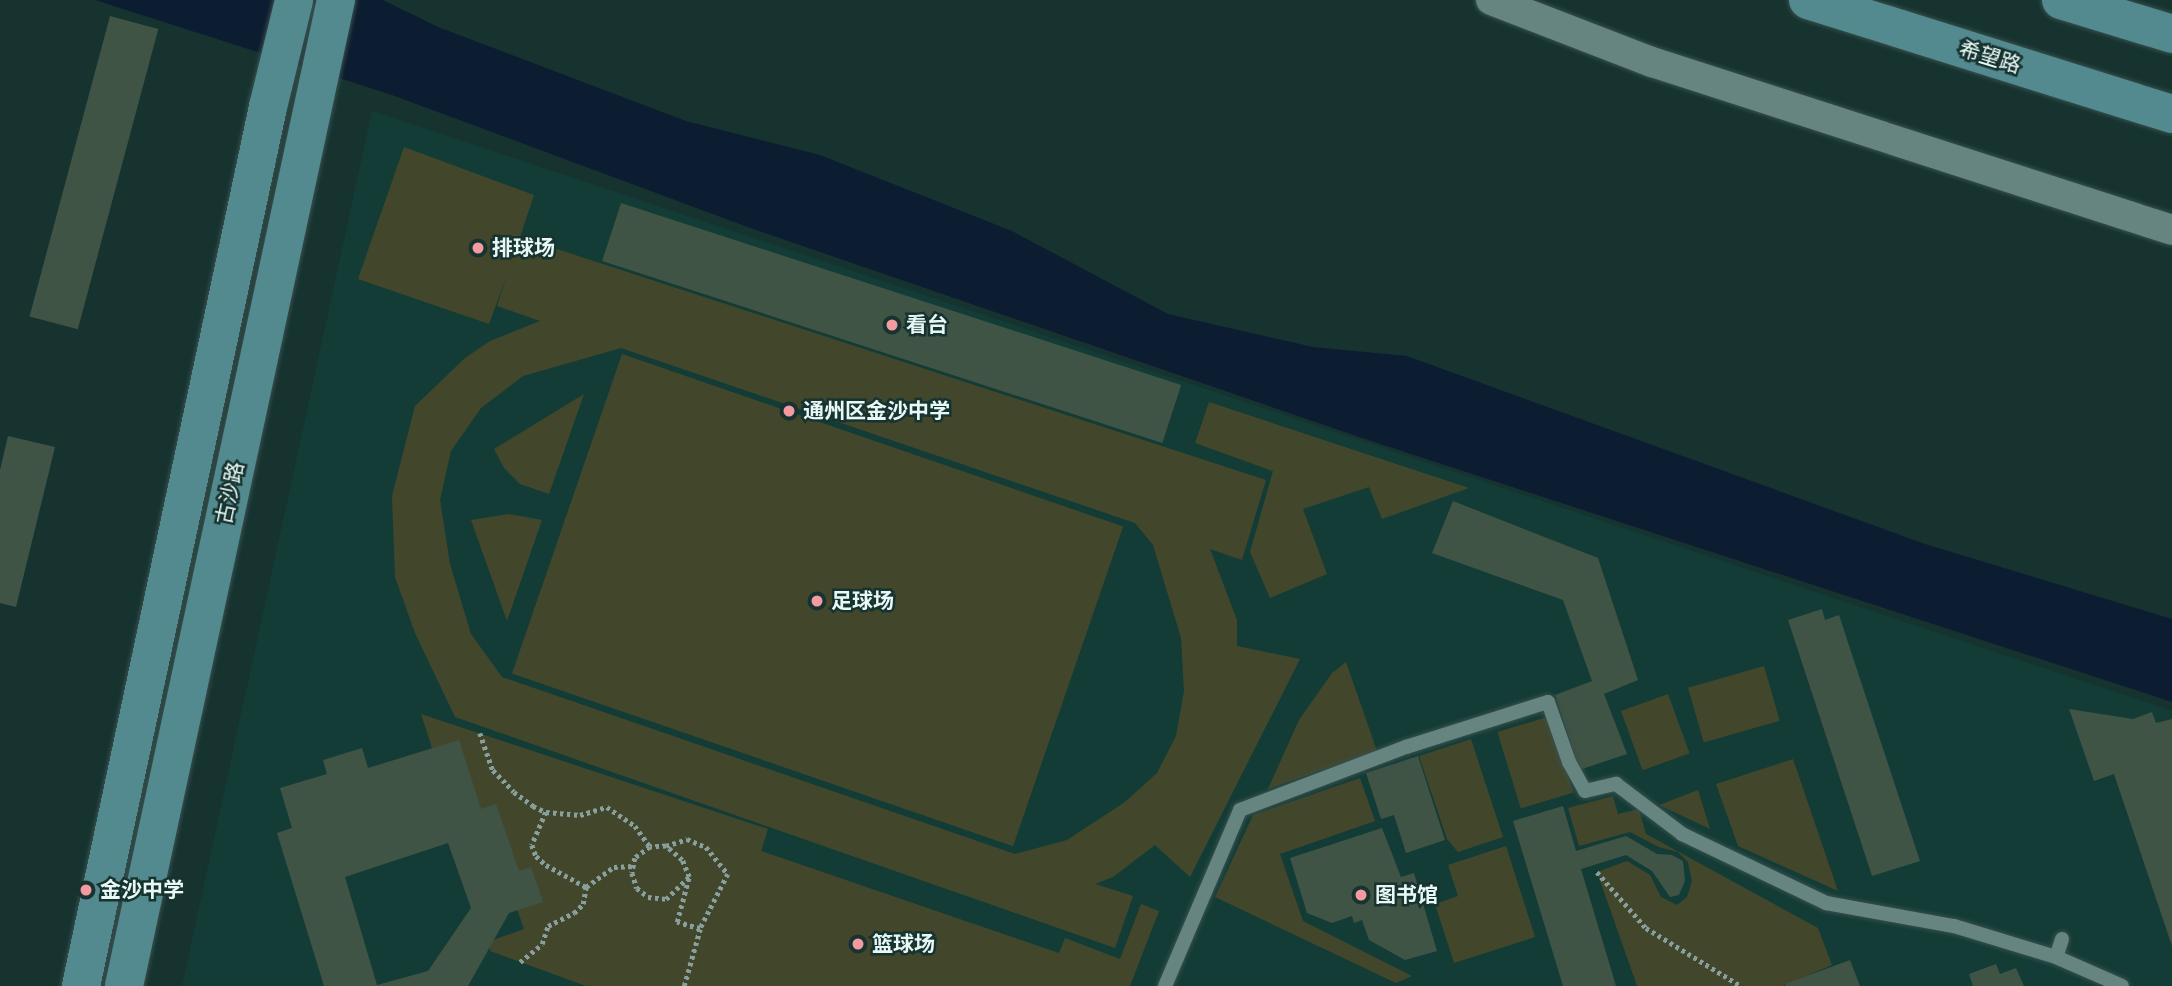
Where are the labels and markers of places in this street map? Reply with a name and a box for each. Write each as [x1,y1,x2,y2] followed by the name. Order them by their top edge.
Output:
[492,235,555,261] place label: 排球场
[470,240,486,256] marker: 排球场
[906,312,948,338] place label: 看台
[884,317,900,333] marker: 看台
[803,398,950,424] place label: 通州区金沙中学
[781,403,797,419] marker: 通州区金沙中学
[831,588,894,614] place label: 足球场
[809,593,825,609] marker: 足球场
[100,877,184,903] place label: 金沙中学
[78,882,94,898] marker: 金沙中学
[1375,882,1438,908] place label: 图书馆
[1353,887,1369,903] marker: 图书馆
[872,931,935,957] place label: 篮球场
[850,936,866,952] marker: 篮球场

